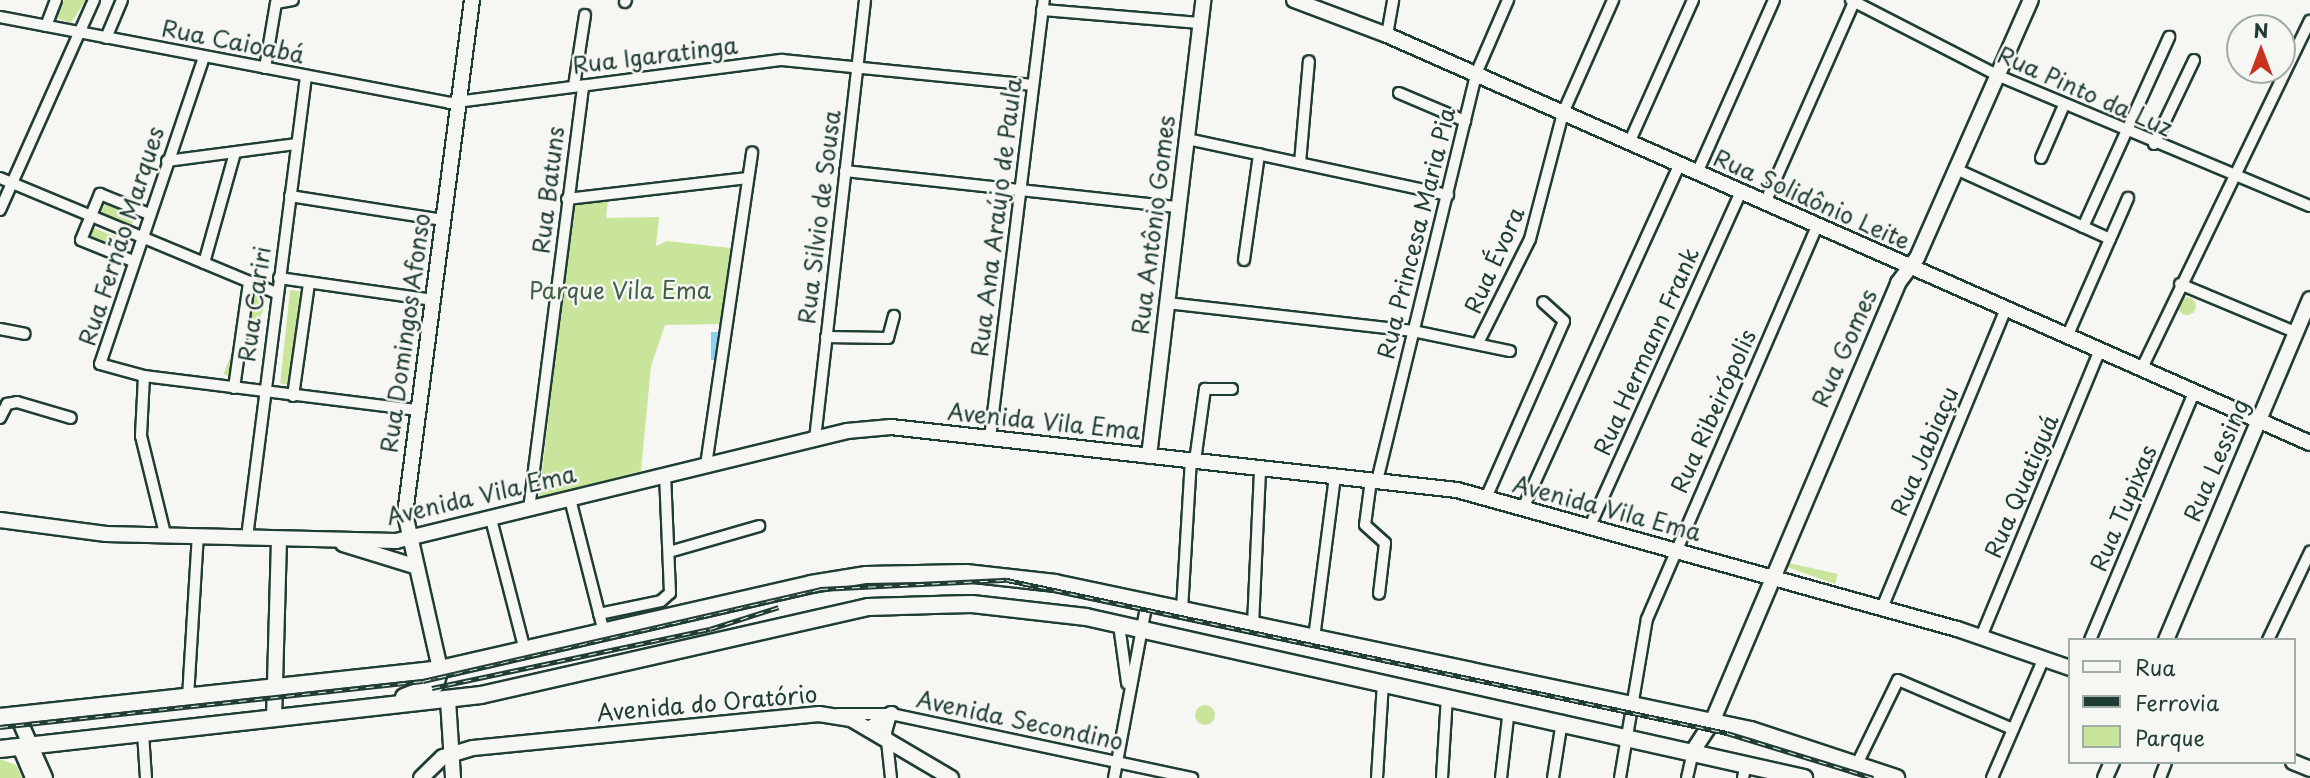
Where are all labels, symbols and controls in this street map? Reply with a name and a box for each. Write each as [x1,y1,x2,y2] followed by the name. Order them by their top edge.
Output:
[159,14,307,68] street label: Rua Caioabá
[2226,14,2296,84] north arrow
[2253,16,2269,44] text: N
[571,31,739,79] street label: Rua Igaratinga
[1994,40,2176,142] street label: Rua Pinto da Luz
[965,76,1027,358] street label: Rua Ana Araújo de Paula
[1371,104,1461,362] street label: Rua Princesa Maria Pia
[792,108,846,326] street label: Rua Silvio de Sousa
[1126,113,1180,337] street label: Rua Antônio Gomes
[72,122,170,350] street label: Rua Fernão Marques
[526,125,570,255] street label: Rua Batuns
[1710,143,1914,255] street label: Rua Solidônio Leite
[1458,202,1530,318] street label: Rua Évora
[374,211,436,455] street label: Rua Domingos Afonso
[1587,242,1705,460] street label: Rua Hermann Frank
[232,245,276,363] street label: Rua Cariri
[528,276,712,304] park label: Parque Vila Ema
[1806,284,1882,412] street label: Rua Gomes
[1664,324,1762,498] street label: Rua Ribeirópolis
[1884,382,1964,520] street label: Rua Jabiaçu
[2178,394,2254,526] street label: Rua Lessing
[946,397,1142,445] street label: Avenida Vila Ema
[1978,410,2064,562] street label: Rua Quatiguá
[2084,440,2162,576] street label: Rua Tupixas
[383,460,579,530] street label: Avenida Vila Ema
[1509,469,1705,547] street label: Avenida Vila Ema
[2068,638,2296,764] legend
[2135,651,2175,683] text: Rua
[595,680,819,726] street label: Avenida do Oratório
[915,685,1125,755] street label: Avenida Secondino
[2135,686,2219,718] text: Ferrovia
[2135,721,2205,753] text: Parque

